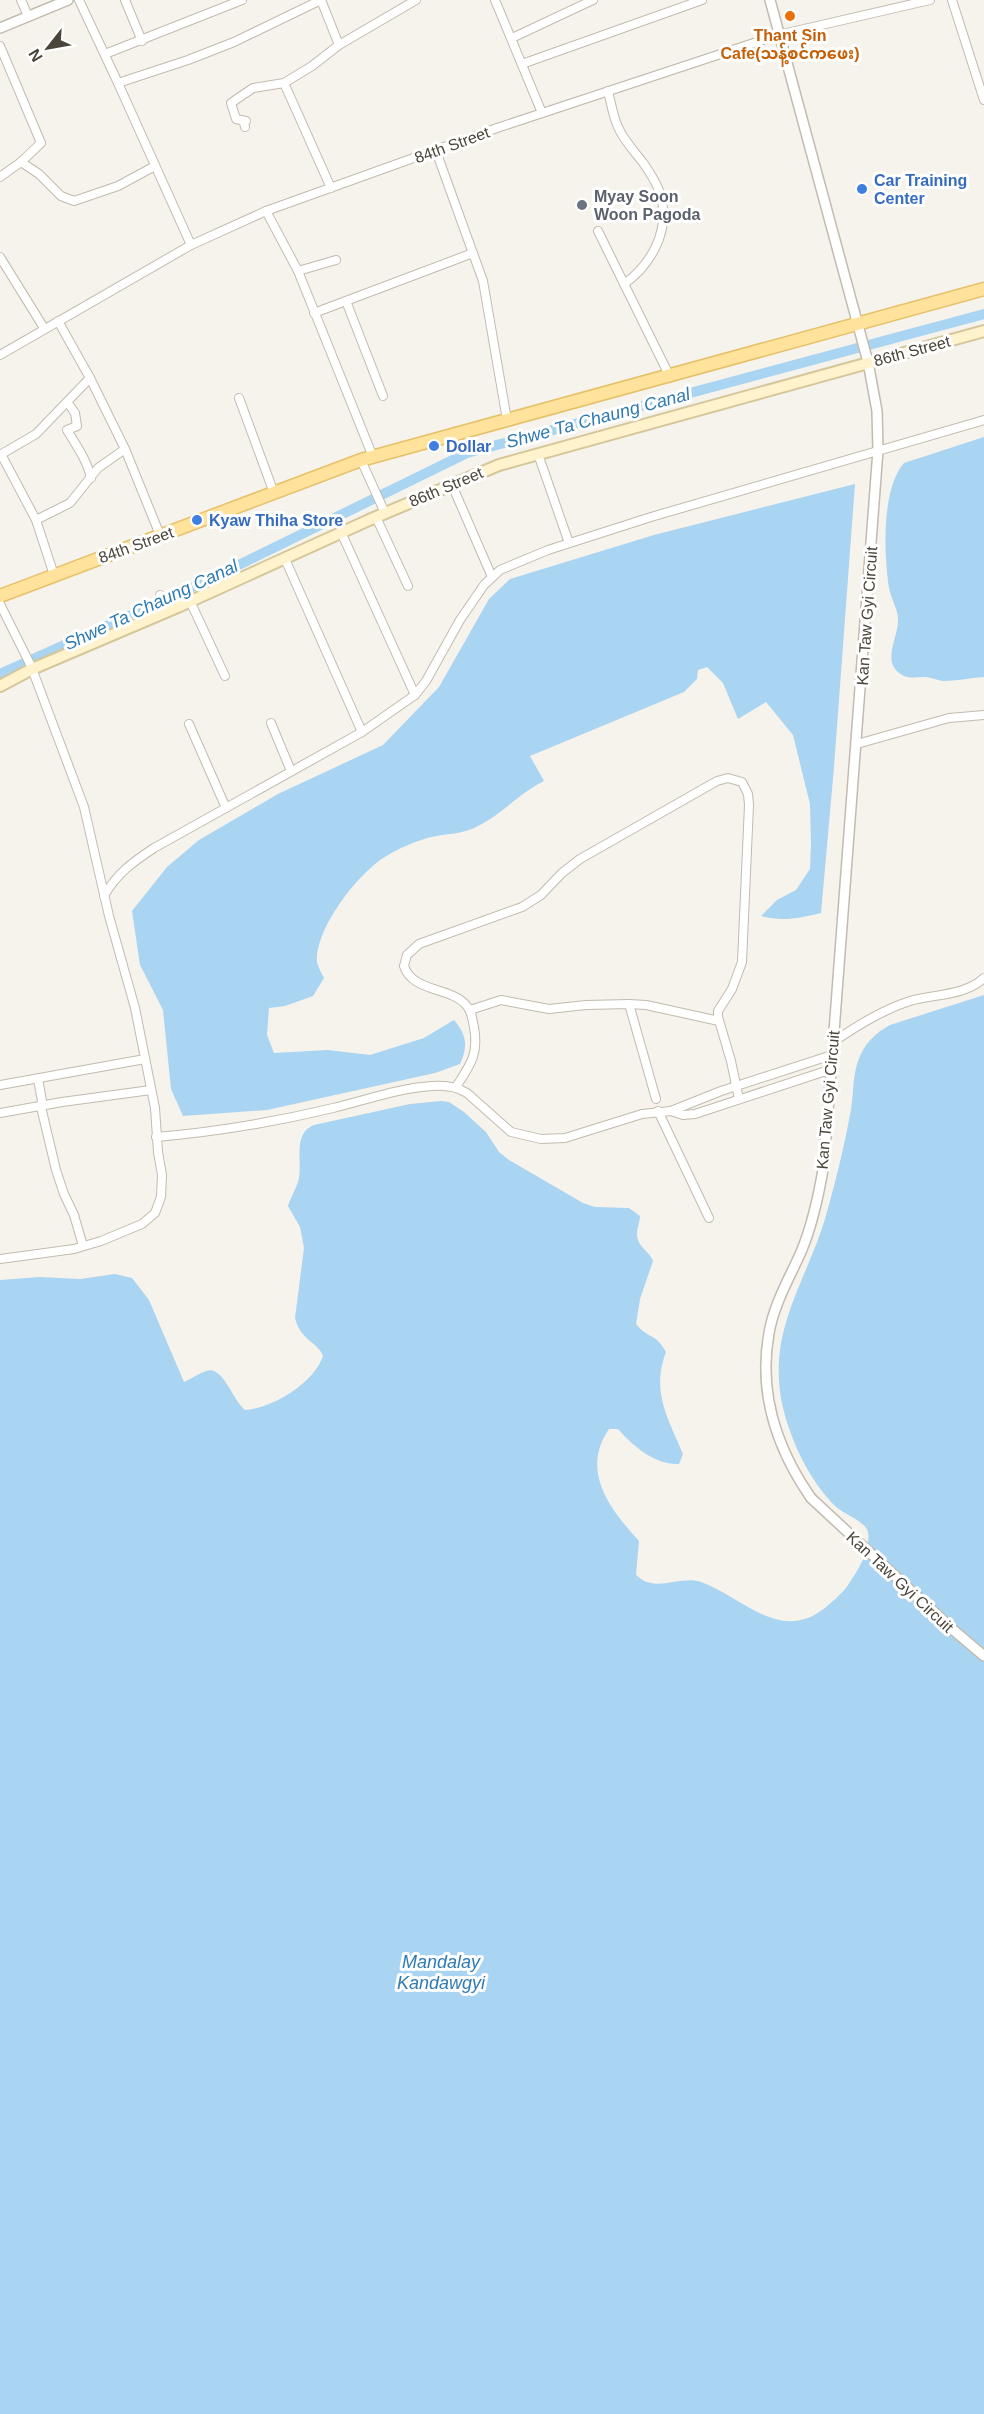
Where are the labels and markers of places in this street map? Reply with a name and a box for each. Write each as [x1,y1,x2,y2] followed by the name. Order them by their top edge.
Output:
[783,9,797,23] marker: Thant Sin Cafe(သန့်စင်ကဖေး)
[720,27,860,67] place label: Thant Sin Cafe(သန့်စင်ကဖေး)
[874,172,967,207] place label: Car Training Center
[855,182,869,196] marker: Car Training Center
[594,188,700,223] place label: Myay Soon Woon Pagoda
[575,198,589,212] marker: Myay Soon Woon Pagoda
[446,438,491,455] place label: Dollar
[427,439,441,453] marker: Dollar
[209,512,343,529] place label: Kyaw Thiha Store
[190,513,204,527] marker: Kyaw Thiha Store

